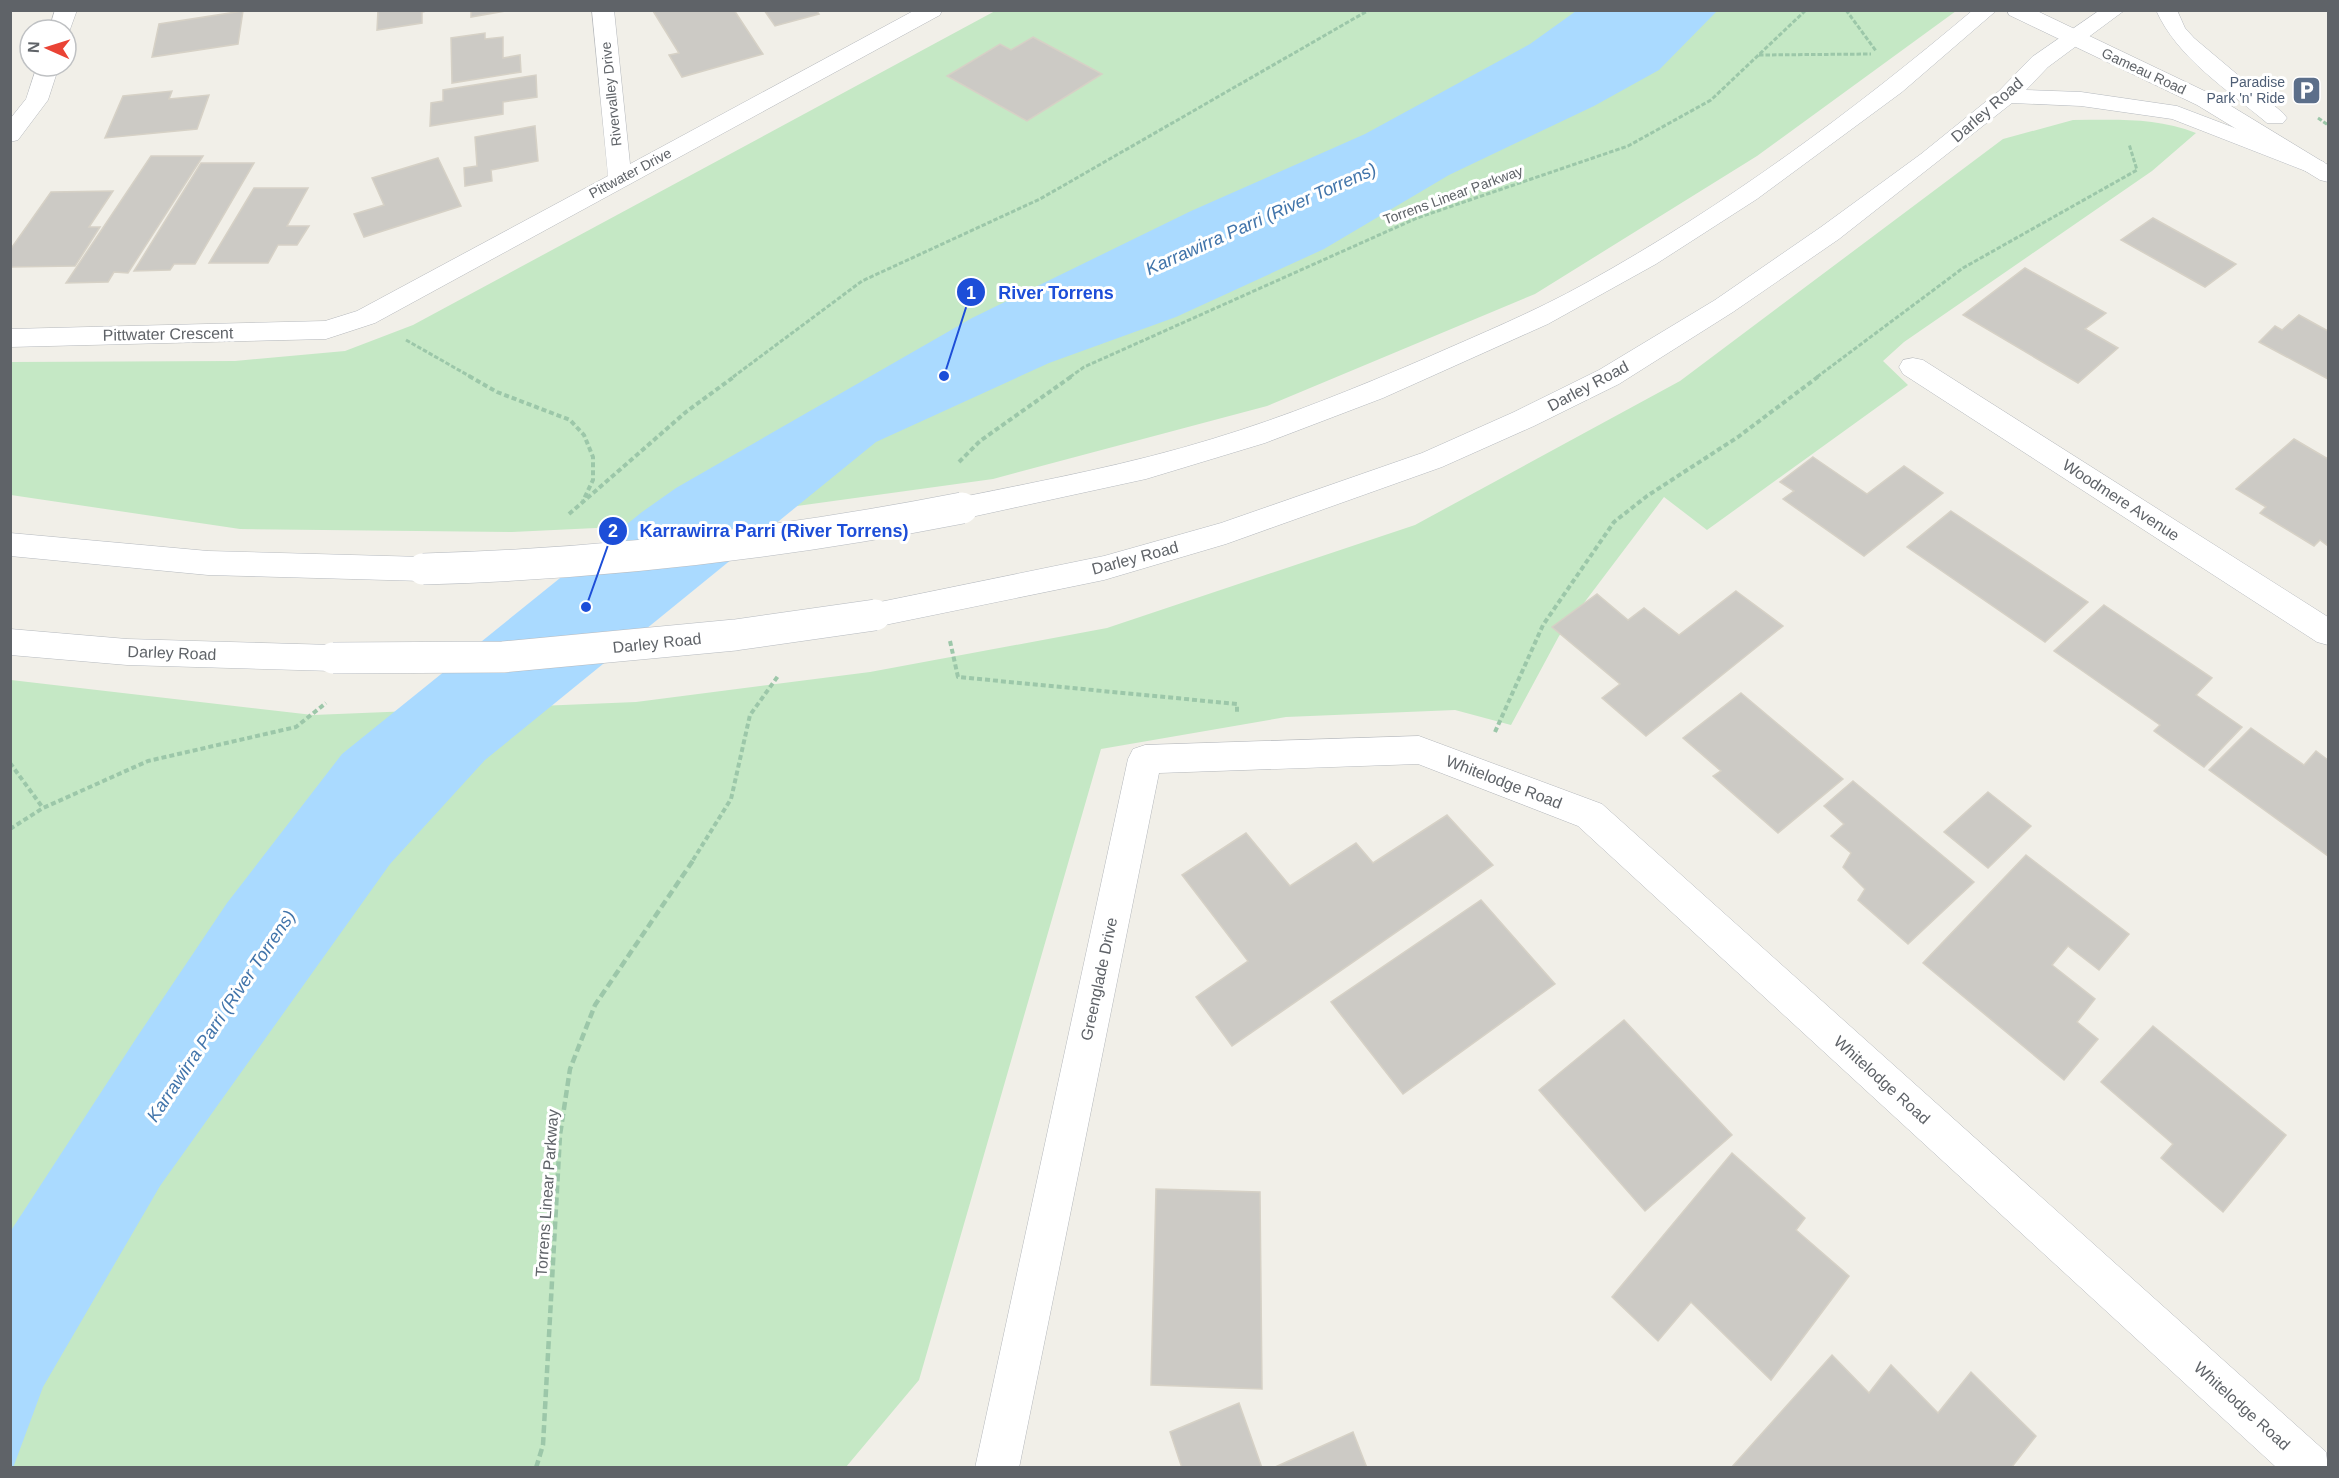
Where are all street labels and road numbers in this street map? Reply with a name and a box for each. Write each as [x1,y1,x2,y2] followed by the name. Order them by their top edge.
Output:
[598,41,624,147] street label: Rivervalley Drive
[2099,45,2189,97] street label: Gameau Road
[1948,74,2026,146] street label: Darley Road
[586,144,674,201] street label: Pittwater Drive
[1381,162,1525,228] street label: Torrens Linear Parkway
[103,324,234,344] street label: Pittwater Crescent
[1545,358,1631,414] street label: Darley Road
[2060,456,2183,544] street label: Woodmere Avenue
[1090,538,1180,578] street label: Darley Road
[612,630,702,656] street label: Darley Road
[127,643,217,663] street label: Darley Road
[1444,752,1564,812] street label: Whitelodge Road
[1078,916,1120,1042] street label: Greenglade Drive
[1831,1033,1933,1127] street label: Whitelodge Road
[533,1109,561,1277] street label: Torrens Linear Parkway
[2191,1359,2293,1453] street label: Whitelodge Road

